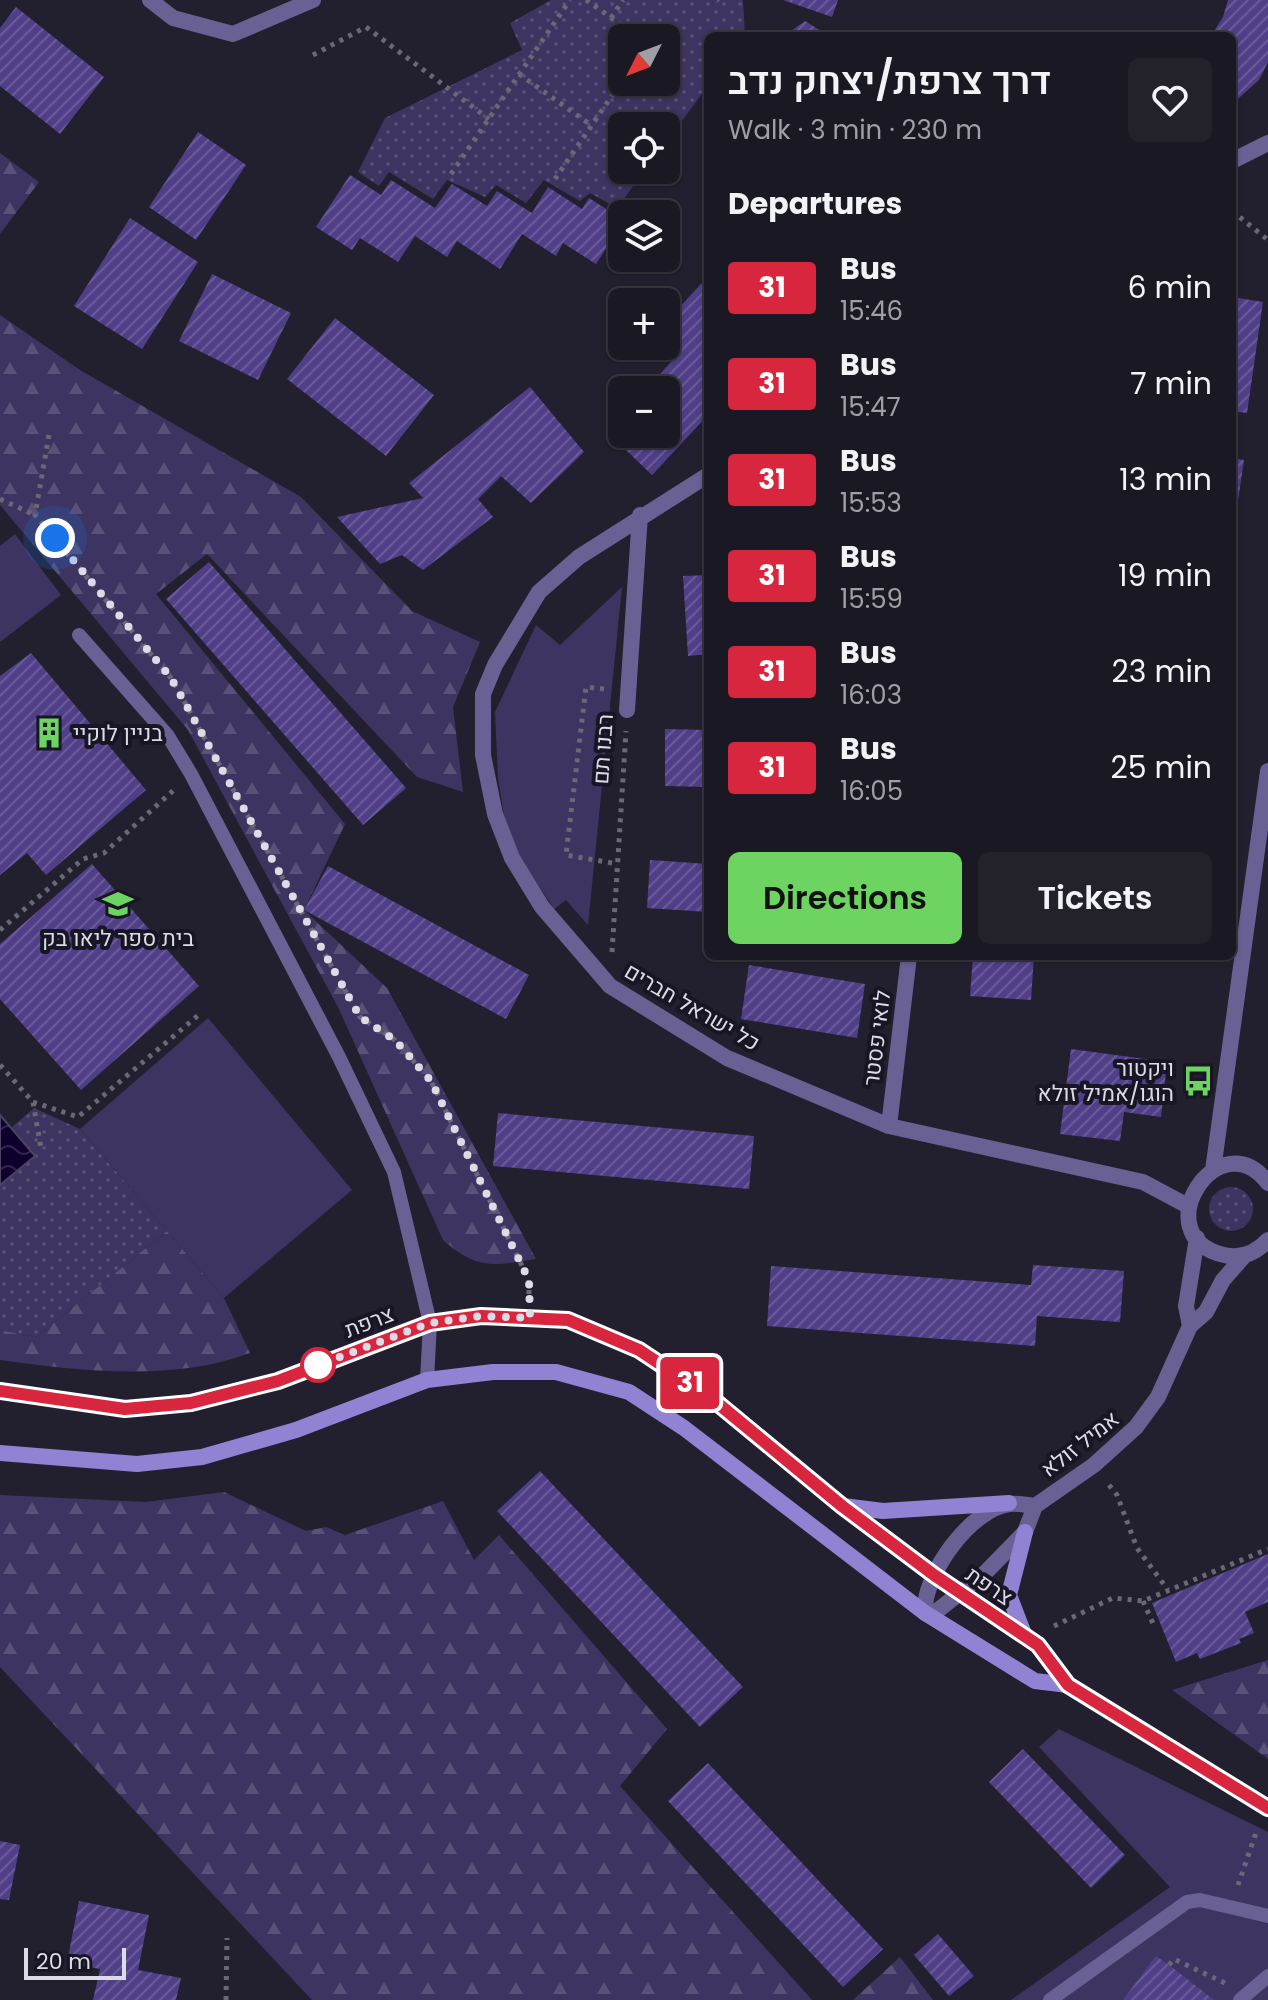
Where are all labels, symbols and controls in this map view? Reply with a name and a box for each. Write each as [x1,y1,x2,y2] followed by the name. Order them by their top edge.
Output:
[608,24,680,96] north arrow
[608,24,680,448] map controls
[728,54,1051,107] text: דרך צרפת/יצחק נדב
[1128,58,1212,142] button: heart
[608,112,680,184] button: locate
[728,112,982,148] text: Walk · 3 min · 230 m
[728,182,902,225] text: Departures
[608,200,680,272] button: layers
[840,247,897,290] text: Bus
[1127,266,1212,309] text: 6 min
[758,268,786,307] text: 31
[608,288,680,360] button: +
[840,293,903,329] text: 15:46
[840,343,897,386] text: Bus
[1130,362,1212,405] text: 7 min
[758,364,786,403] text: 31
[608,376,680,448] button: −
[840,389,901,425] text: 15:47
[840,439,897,482] text: Bus
[1119,458,1212,501] text: 13 min
[758,460,786,499] text: 31
[840,485,902,521] text: 15:53
[35,518,75,558] your location
[840,535,897,578] text: Bus
[1118,554,1212,597] text: 19 min
[758,556,786,595] text: 31
[840,581,903,617] text: 15:59
[840,631,897,674] text: Bus
[1112,650,1212,693] text: 23 min
[758,652,786,691] text: 31
[840,677,902,713] text: 16:03
[585,713,621,785] street label: רבנו תם
[32,716,66,750] building icon: בניין לוקיי
[73,718,163,749] place label: בניין לוקיי
[840,727,897,770] text: Bus
[1110,746,1212,789] text: 25 min
[758,748,786,787] text: 31
[840,773,903,809] text: 16:05
[728,852,962,944] button: Directions
[978,852,1212,944] button: Tickets
[101,887,135,921] school or university icon: בית ספר ליאו בק
[42,923,194,954] place label: בית ספר ליאו בק
[619,956,765,1058] street label: כל ישראל חברים
[856,988,898,1088] street label: לואי פסטר
[1038,1053,1174,1109] place label: ויקטור הוגו/אמיל זולא
[1181,1064,1215,1098] bus stop icon: ויקטור הוגו/אמיל זולא
[340,1299,398,1345] street label: צרפת
[301,1348,335,1382] unlabelled marker
[654,1357,726,1409] line badge: 31
[676,1363,704,1402] text: 31
[1034,1404,1126,1484] street label: אמיל זולא
[959,1559,1019,1613] street label: צרפת
[24,1944,126,1980] scale bar
[36,1946,91,1977] text: 20 m

